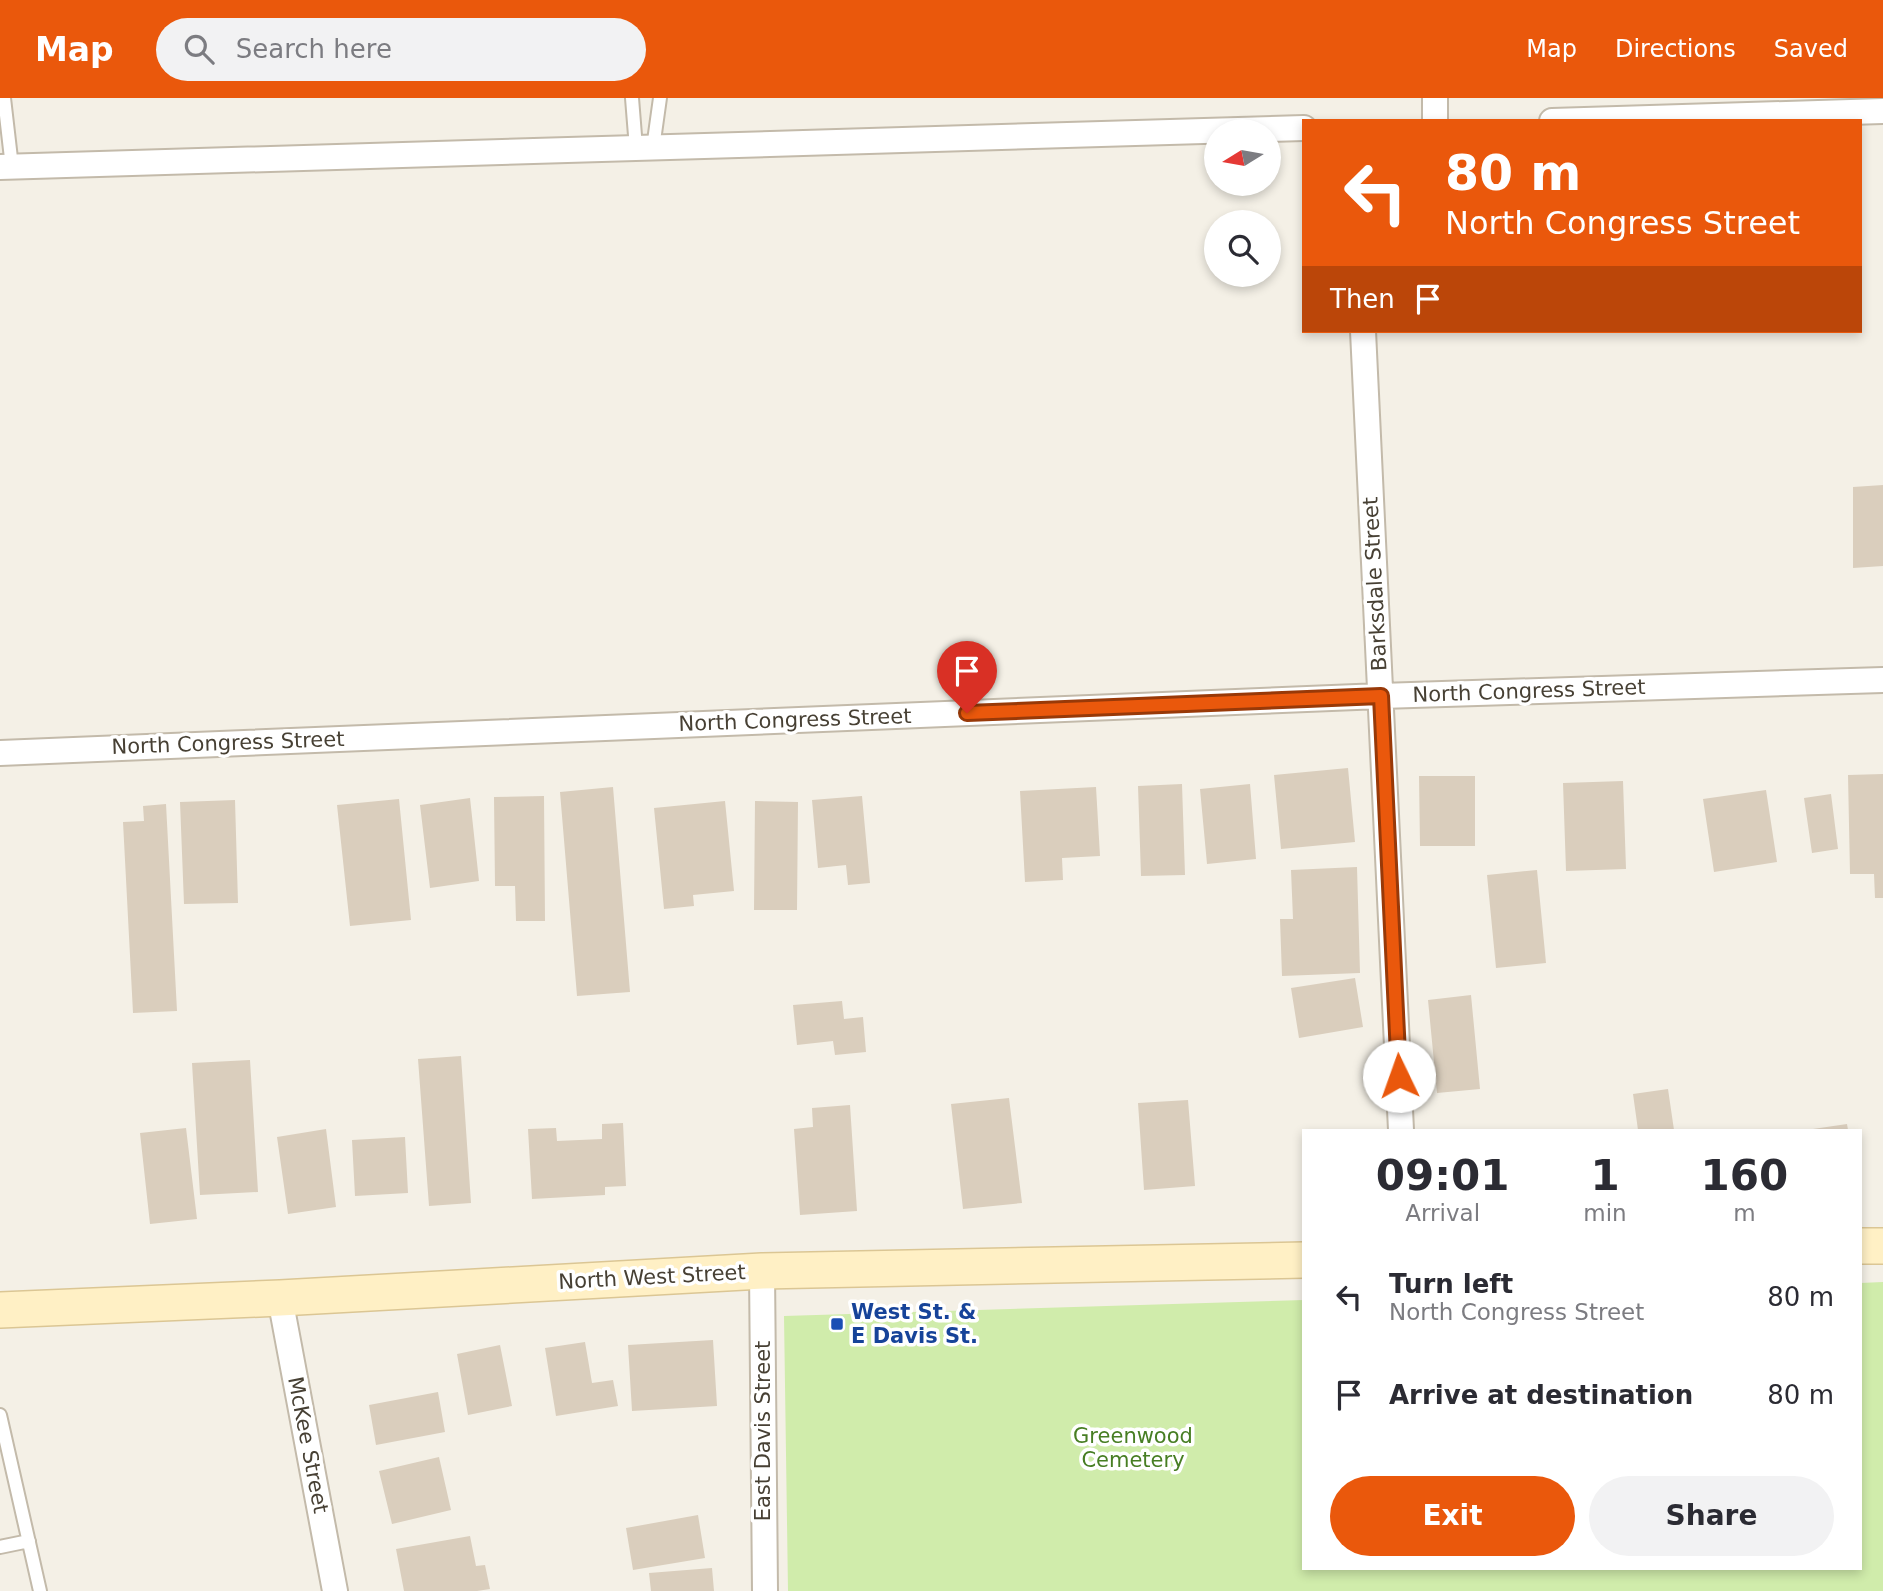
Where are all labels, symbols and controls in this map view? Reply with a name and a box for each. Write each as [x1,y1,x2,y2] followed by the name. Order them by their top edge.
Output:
[156,18,646,81] search box
[35,30,114,69] text: Map
[180,30,218,68] icon: search
[236,34,392,64] text: Search here
[1526,35,1577,63] text: Map
[1615,35,1736,63] text: Directions
[1774,35,1848,63] text: Saved
[1204,119,1281,196] north arrow
[1204,119,1281,287] map controls
[1445,145,1581,202] text: 80 m
[1330,147,1421,238] icon: left
[1445,204,1800,242] text: North Congress Street
[1204,210,1281,287] button: search
[1409,280,1447,318] icon: arrive
[1330,284,1395,314] text: Then
[1358,496,1392,672] street label: Barksdale Street
[937,641,997,713] pin
[948,652,986,690] icon: arrive
[1412,675,1646,707] street label: North Congress Street
[678,704,912,736] street label: North Congress Street
[111,727,345,759] street label: North Congress Street
[1362,1039,1436,1113] position arrow
[1376,1151,1510,1200] text: 09:01
[1590,1151,1620,1200] text: 1
[1701,1151,1788,1200] text: 160
[1405,1200,1480,1226] text: Arrival
[1583,1200,1627,1226] text: min
[1733,1200,1756,1226] text: m
[558,1260,746,1294] street label: North West Street
[1389,1269,1513,1299] text: Turn left
[1330,1278,1368,1316] icon: left
[1767,1282,1834,1312] text: 80 m
[1389,1299,1644,1325] text: North Congress Street
[851,1300,978,1348] place label: West St. & E Davis St.
[829,1316,845,1332] marker: West St. & E Davis St.
[751,1341,775,1521] street label: East Davis Street
[283,1375,333,1515] street label: McKee Street
[1330,1376,1368,1414] icon: arrive
[1389,1380,1693,1410] text: Arrive at destination
[1767,1380,1834,1410] text: 80 m
[1073,1424,1193,1472] park label: Greenwood Cemetery
[1330,1476,1575,1556] button: Exit
[1589,1476,1834,1556] button: Share

